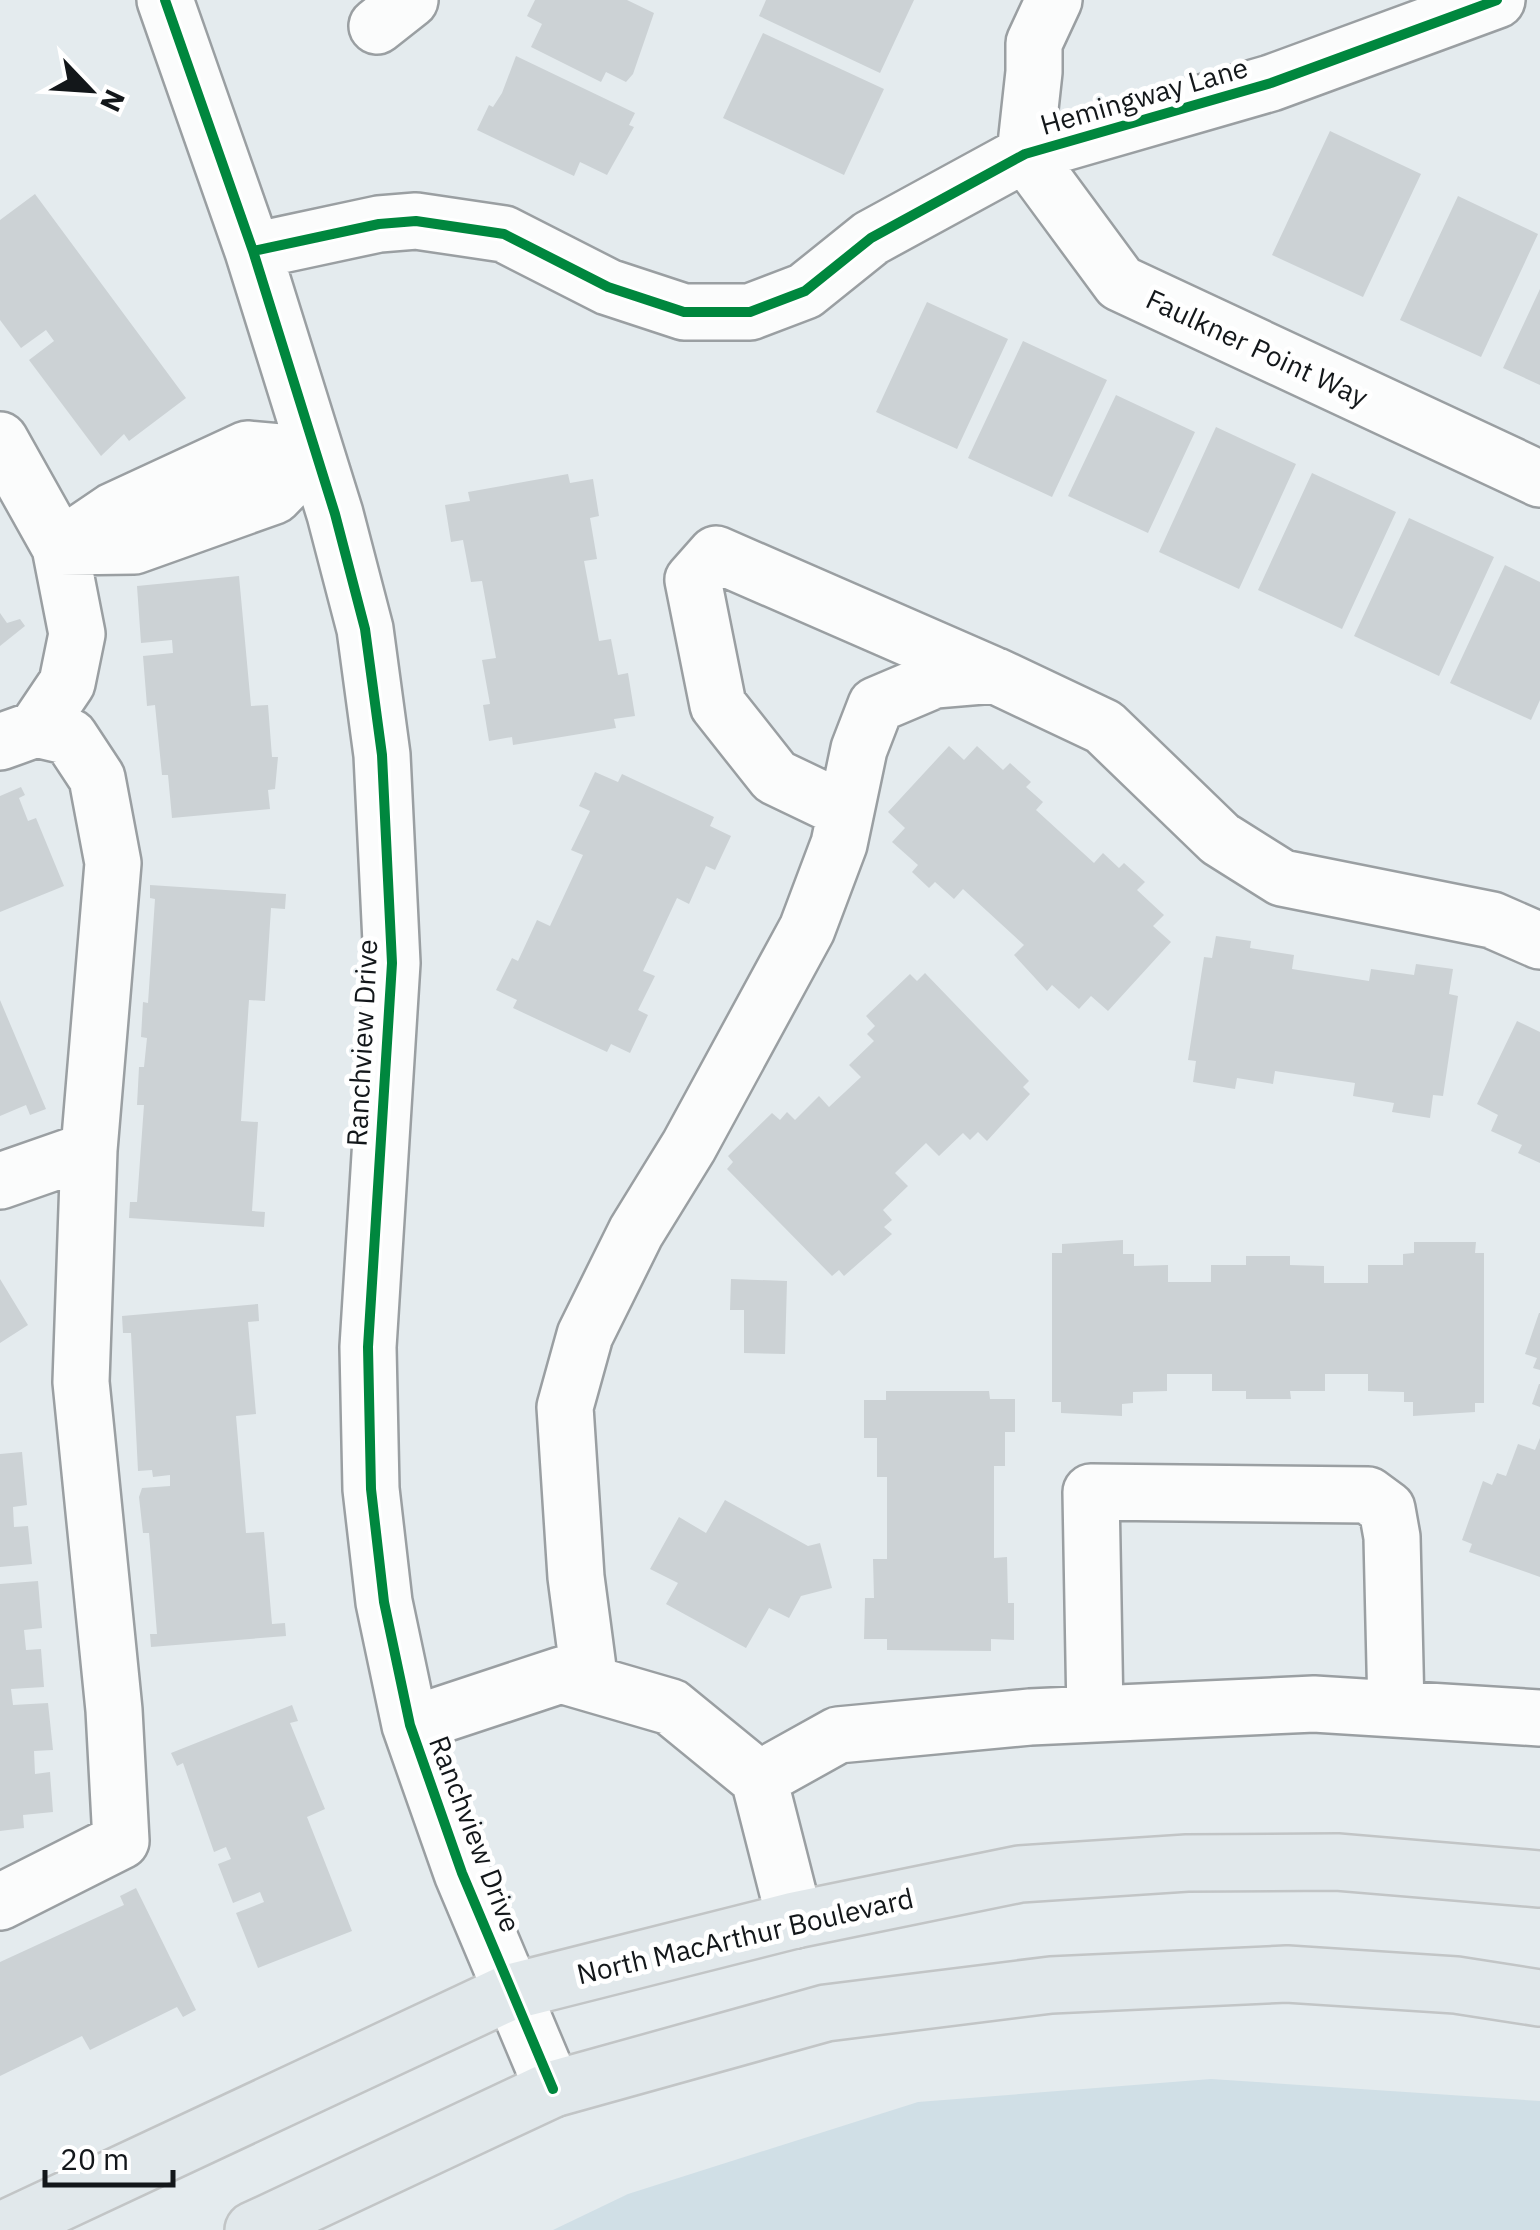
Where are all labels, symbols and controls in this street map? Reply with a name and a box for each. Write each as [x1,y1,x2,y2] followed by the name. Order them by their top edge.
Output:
[40,40,140,140] north arrow
[1036,48,1252,143] street label: Hemingway Lane
[92,84,134,118] text: N
[1140,280,1374,415] street label: Faulkner Point Way
[338,938,385,1147] street label: Ranchview Drive
[421,1730,530,1937] street label: Ranchview Drive
[573,1879,917,1992] street label: North MacArthur Boulevard
[45,2125,172,2187] scale bar
[60,2139,129,2178] text: 20 m

